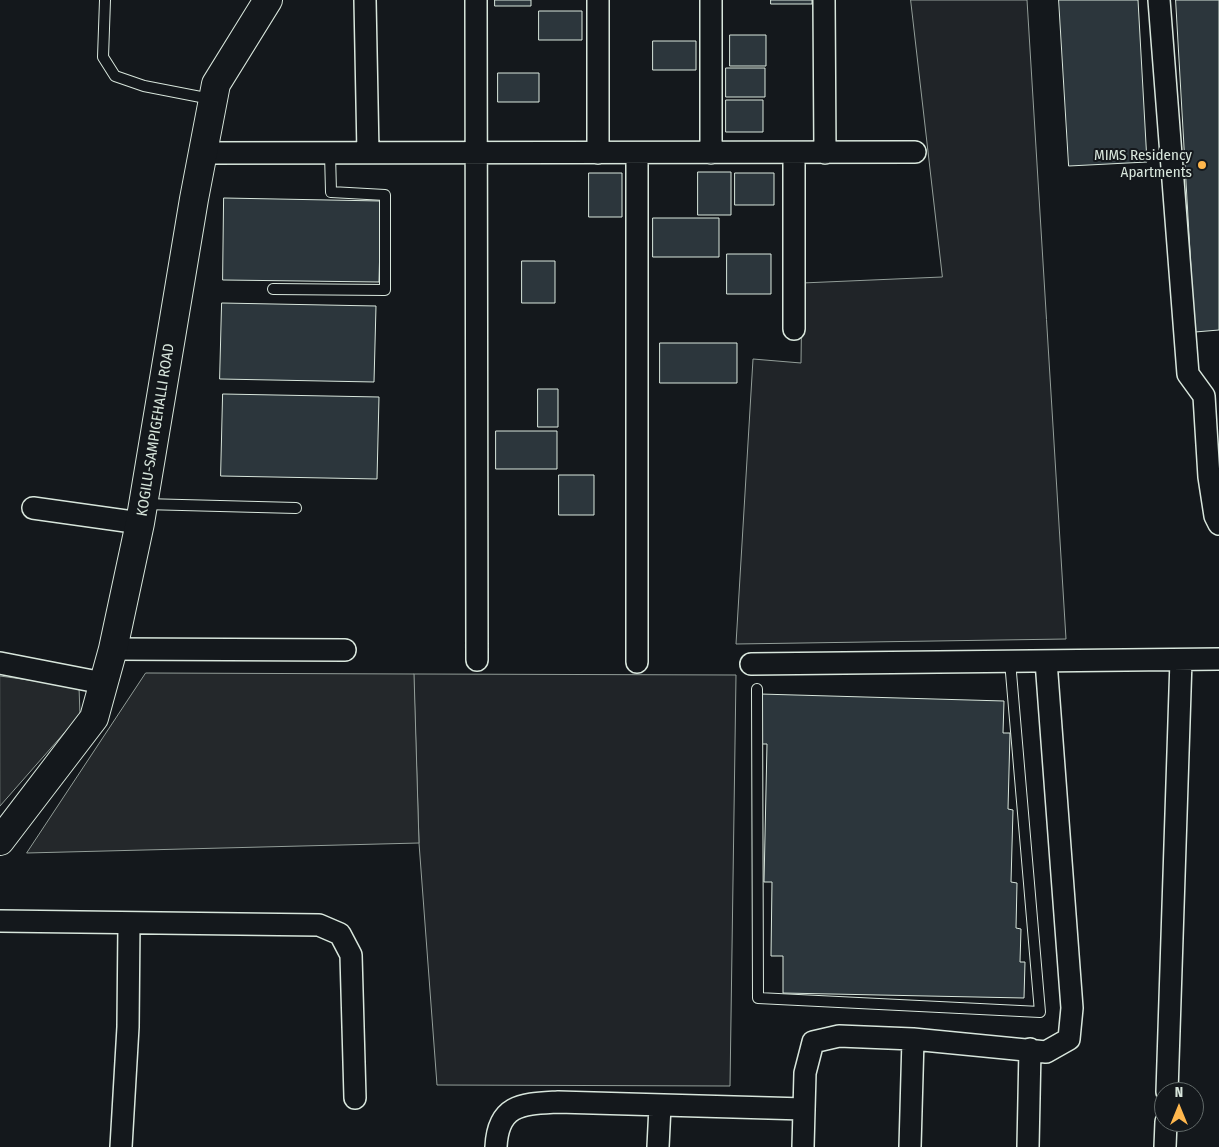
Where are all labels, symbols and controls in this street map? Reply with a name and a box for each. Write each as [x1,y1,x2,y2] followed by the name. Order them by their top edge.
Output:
[1094,147,1192,182] place label: MIMS Residency Apartments
[1196,159,1208,171] marker: MIMS Residency Apartments
[133,342,179,518] street label: KOGILU-SAMPIGEHALLI ROAD
[1154,1082,1204,1132] north arrow
[1175,1084,1183,1101] text: N

